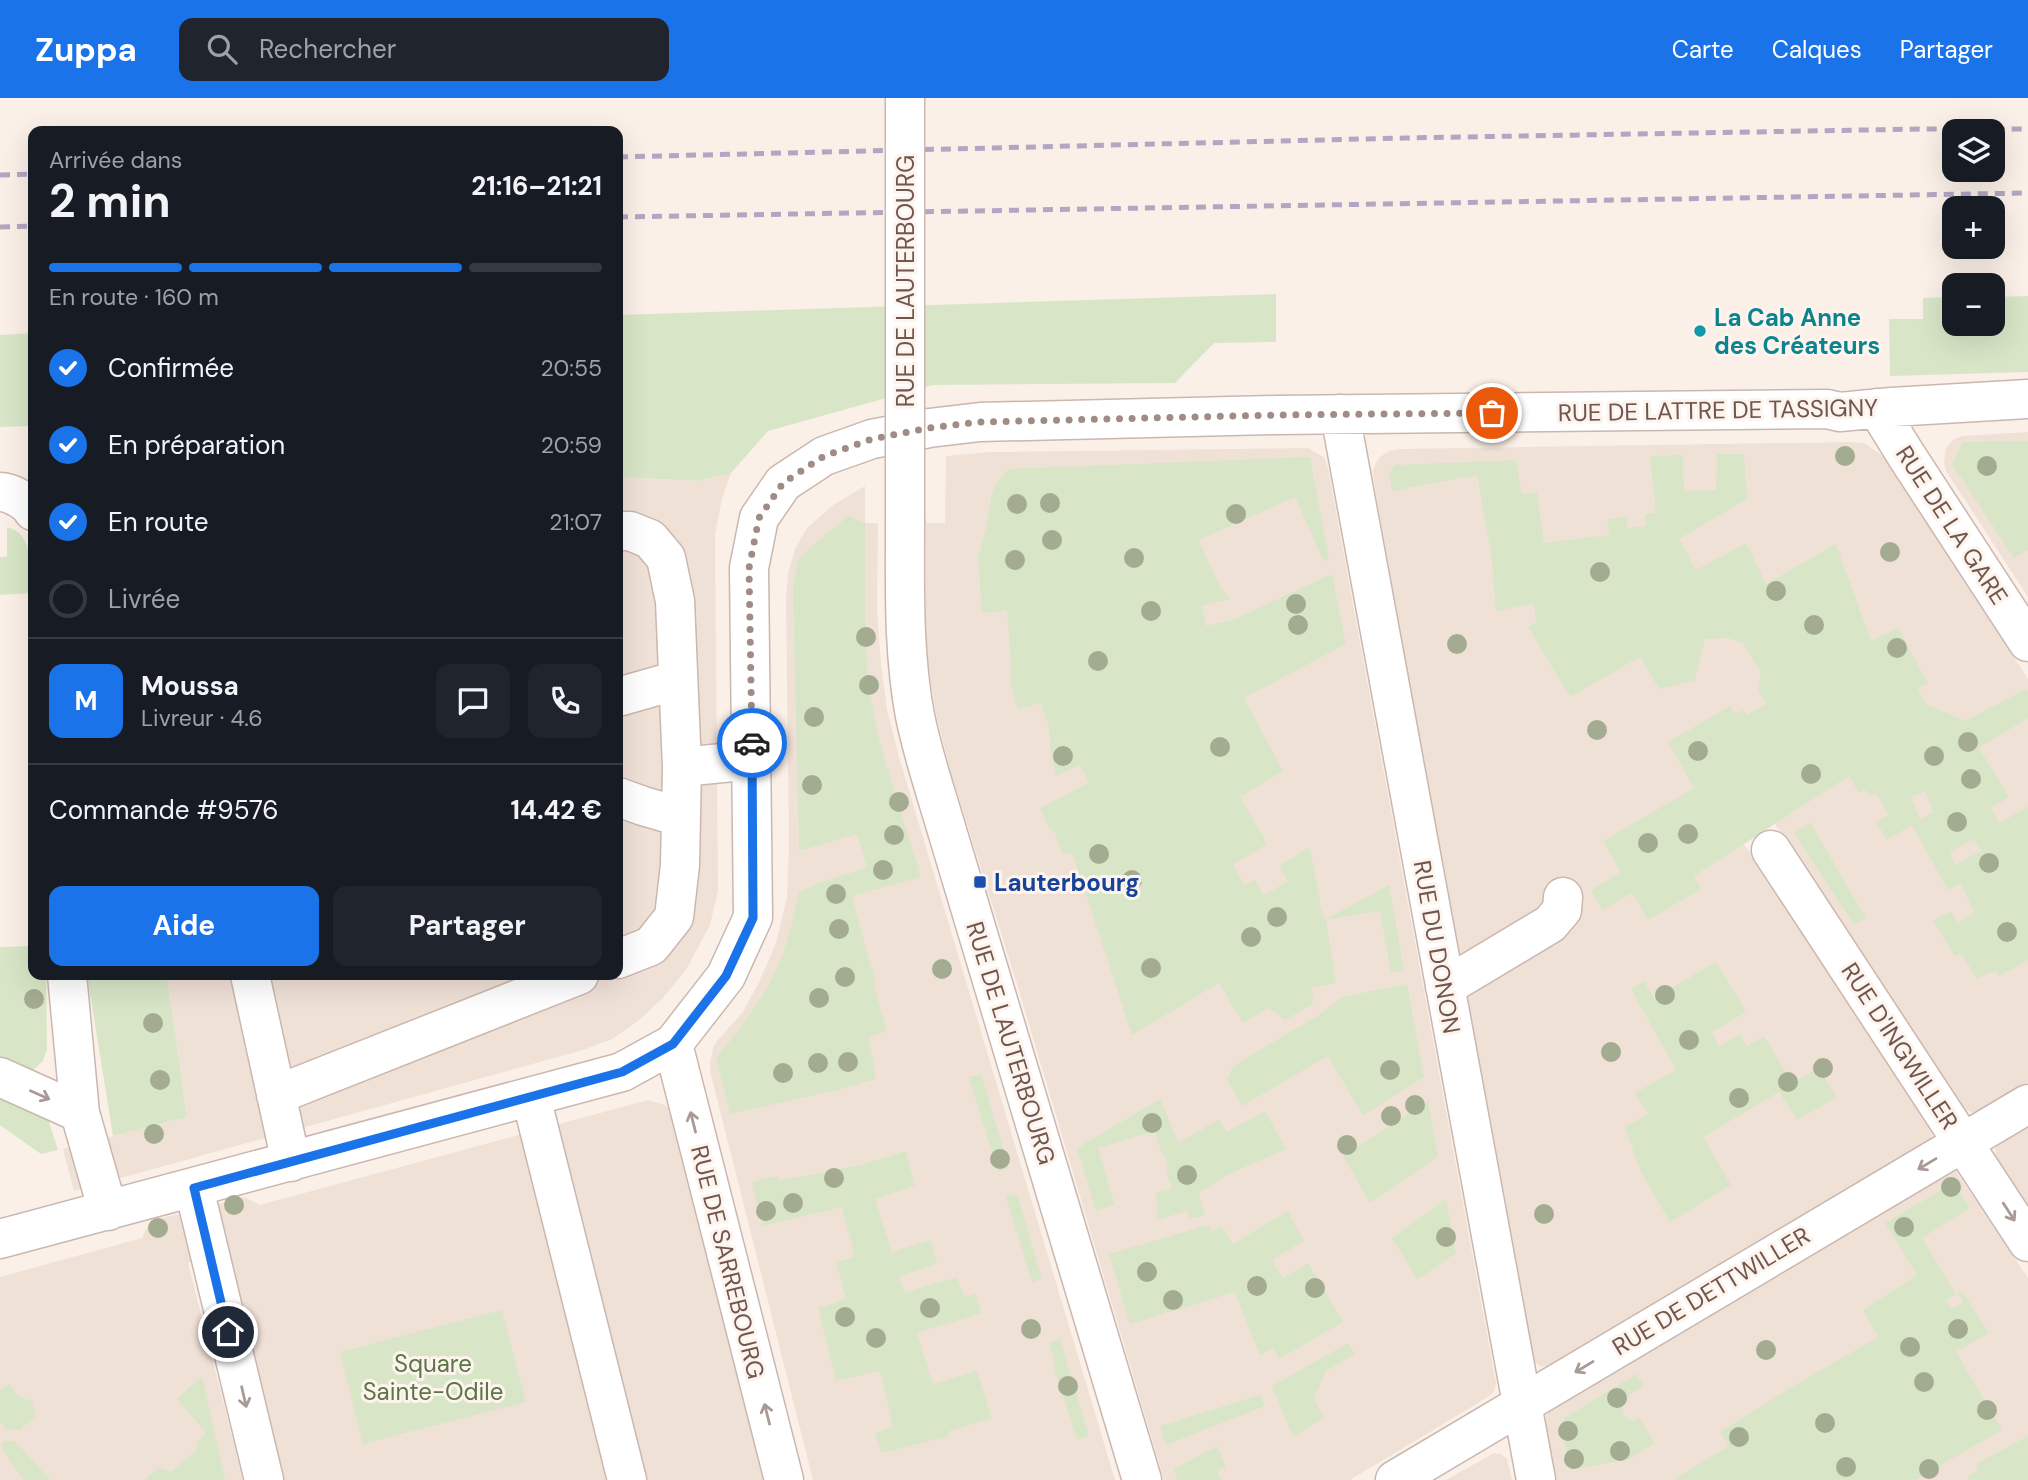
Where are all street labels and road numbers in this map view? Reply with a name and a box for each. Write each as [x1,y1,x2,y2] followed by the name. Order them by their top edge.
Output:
[890,155,921,407] street label: RUE DE LAUTERBOURG
[1558,392,1878,428] street label: RUE DE LATTRE DE TASSIGNY
[1889,440,2015,610] street label: RUE DE LA GARE
[1407,858,1467,1036] street label: RUE DU DONON
[959,918,1063,1168] street label: RUE DE LAUTERBOURG
[1835,957,1965,1135] street label: RUE D'INGWILLER
[684,1142,772,1382] street label: RUE DE SARREBOURG
[1606,1220,1816,1362] street label: RUE DE DETTWILLER

